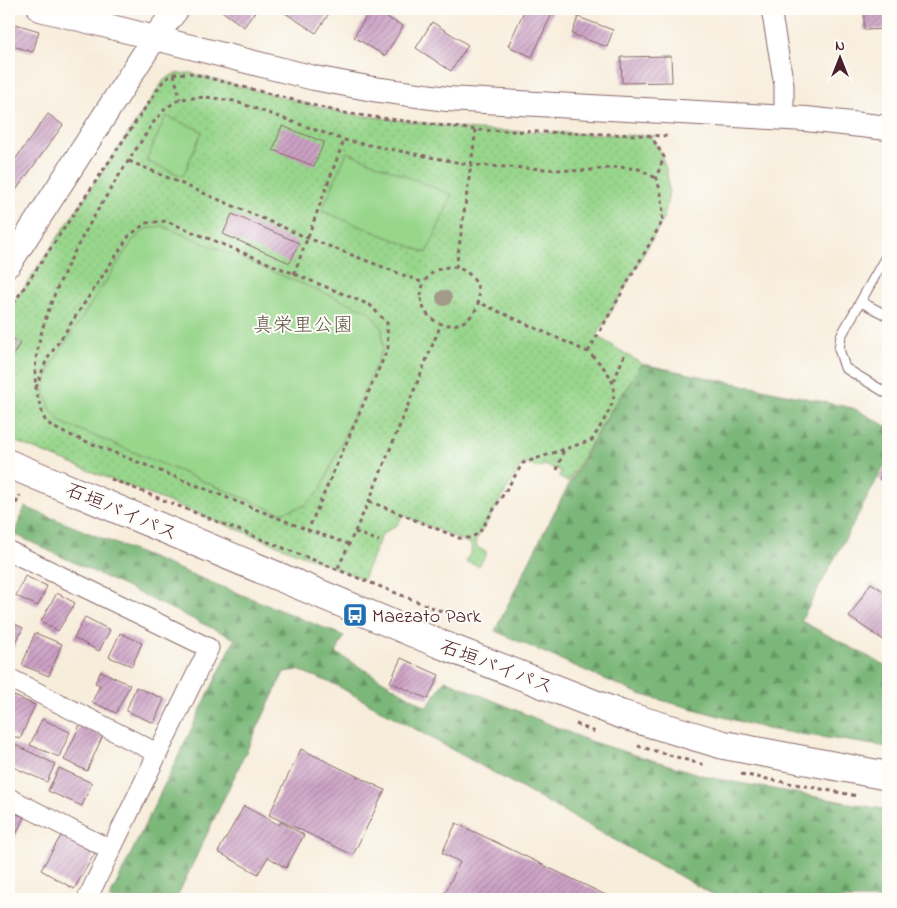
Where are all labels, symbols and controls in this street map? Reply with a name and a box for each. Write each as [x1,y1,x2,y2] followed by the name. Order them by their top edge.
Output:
[814,32,864,82] north arrow
[835,36,845,57] text: N
[253,312,353,341] park label: 真栄里公園
[60,477,182,550] street label: 石垣バイパス
[342,602,368,628] bus stop icon: Maezato Park
[372,603,482,632] place label: Maezato Park
[435,633,557,703] street label: 石垣バイパス

